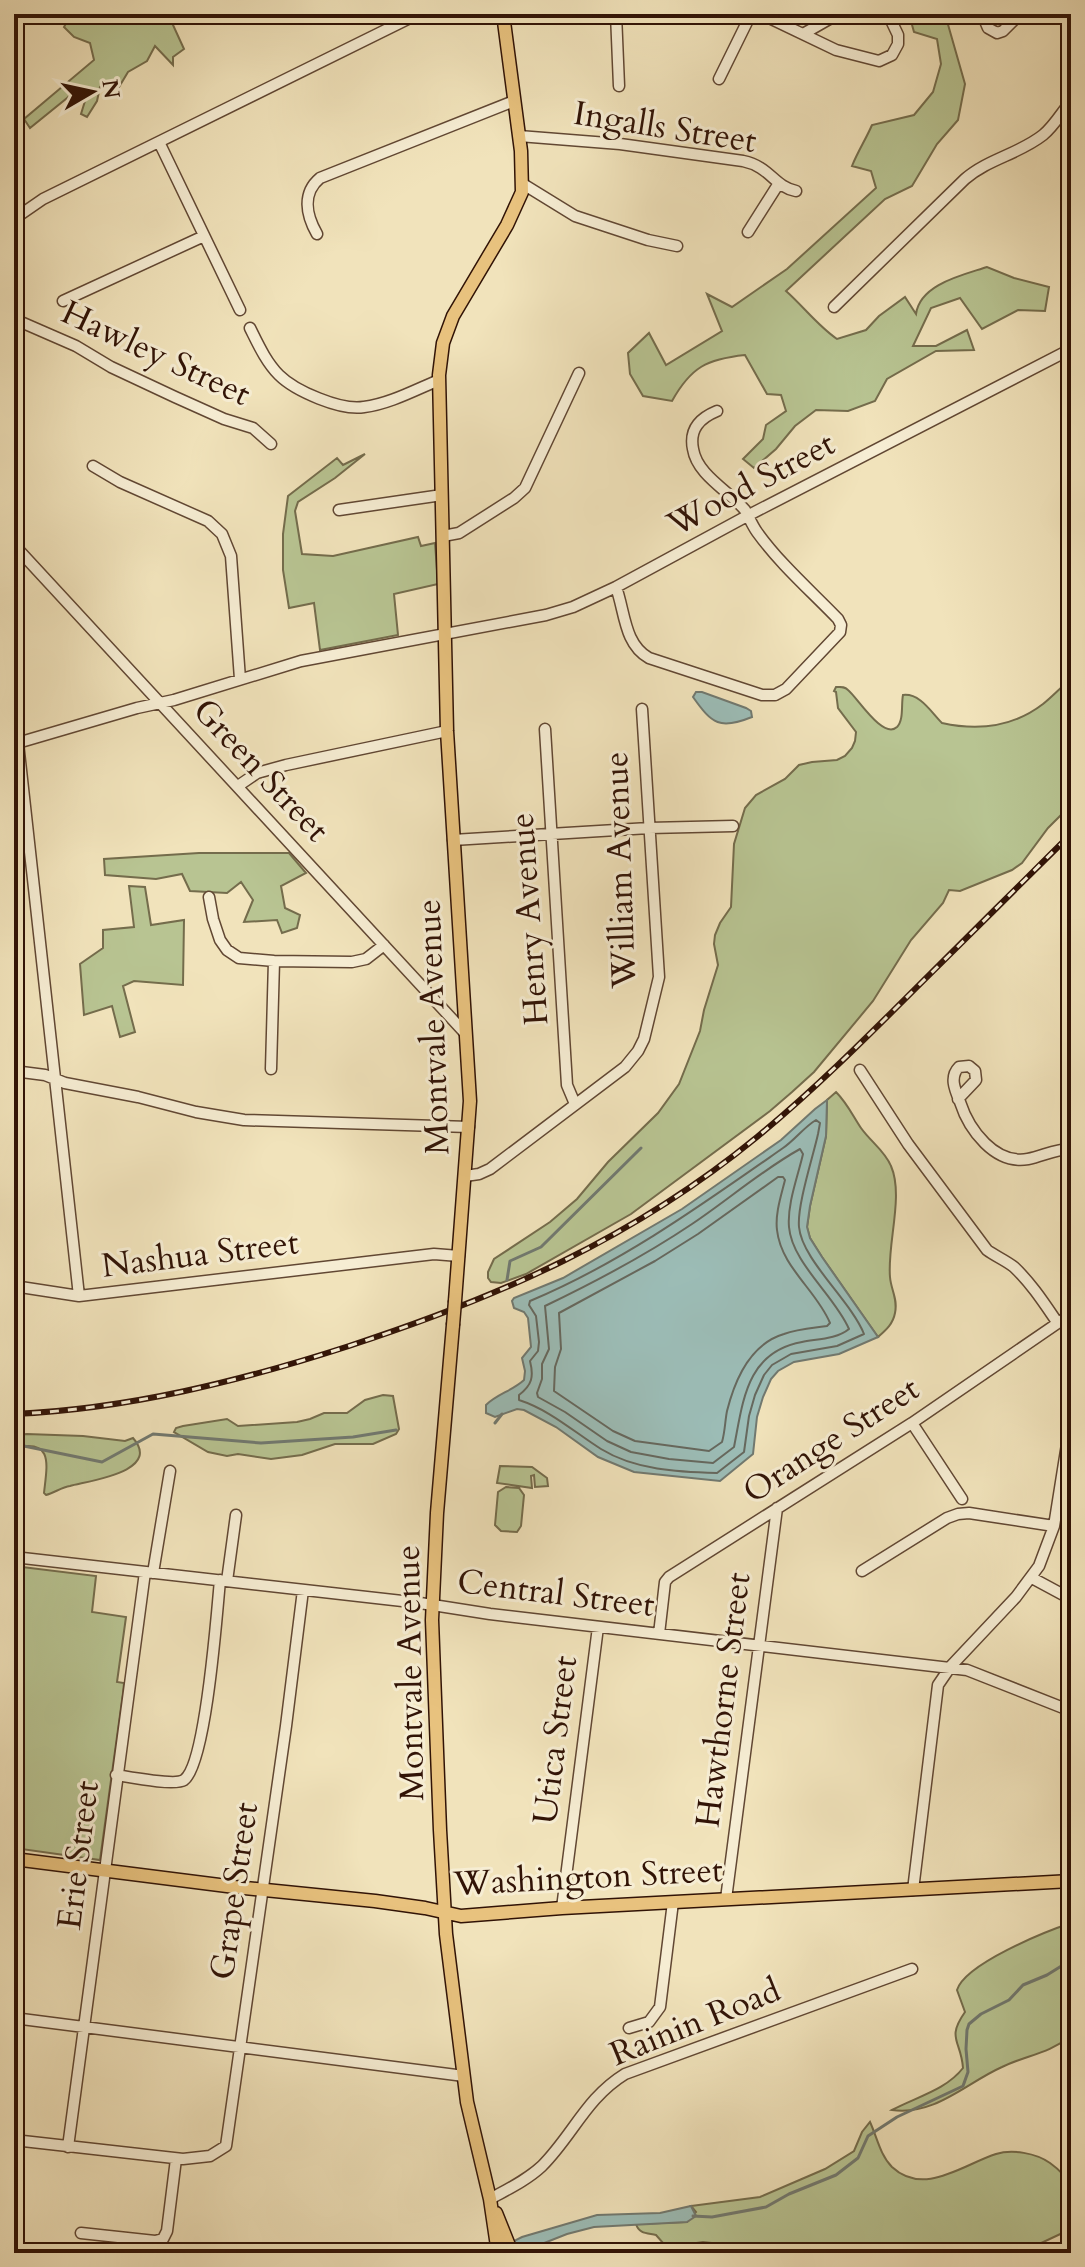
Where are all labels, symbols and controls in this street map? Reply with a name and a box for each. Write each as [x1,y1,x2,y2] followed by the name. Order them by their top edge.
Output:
[52,52,132,132] north arrow
[94,77,127,101] text: N
[570,90,760,164] street label: Ingalls Street
[54,289,258,417] street label: Hawley Street
[658,421,843,548] street label: Wood Street
[183,688,340,852] street label: Green Street
[593,751,647,990] street label: William Avenue
[499,811,559,1027] street label: Henry Avenue
[406,898,460,1156] street label: Montvale Avenue
[99,1219,301,1289] street label: Nashua Street
[734,1366,928,1514] street label: Orange Street
[385,1545,435,1801] street label: Montvale Avenue
[455,1558,657,1628] street label: Central Street
[685,1570,761,1830] street label: Hawthorne Street
[522,1653,588,1827] street label: Utica Street
[46,1778,110,1932] street label: Erie Street
[199,1799,269,1983] street label: Grape Street
[451,1847,724,1907] street label: Washington Street
[603,1967,787,2077] street label: Rainin Road

